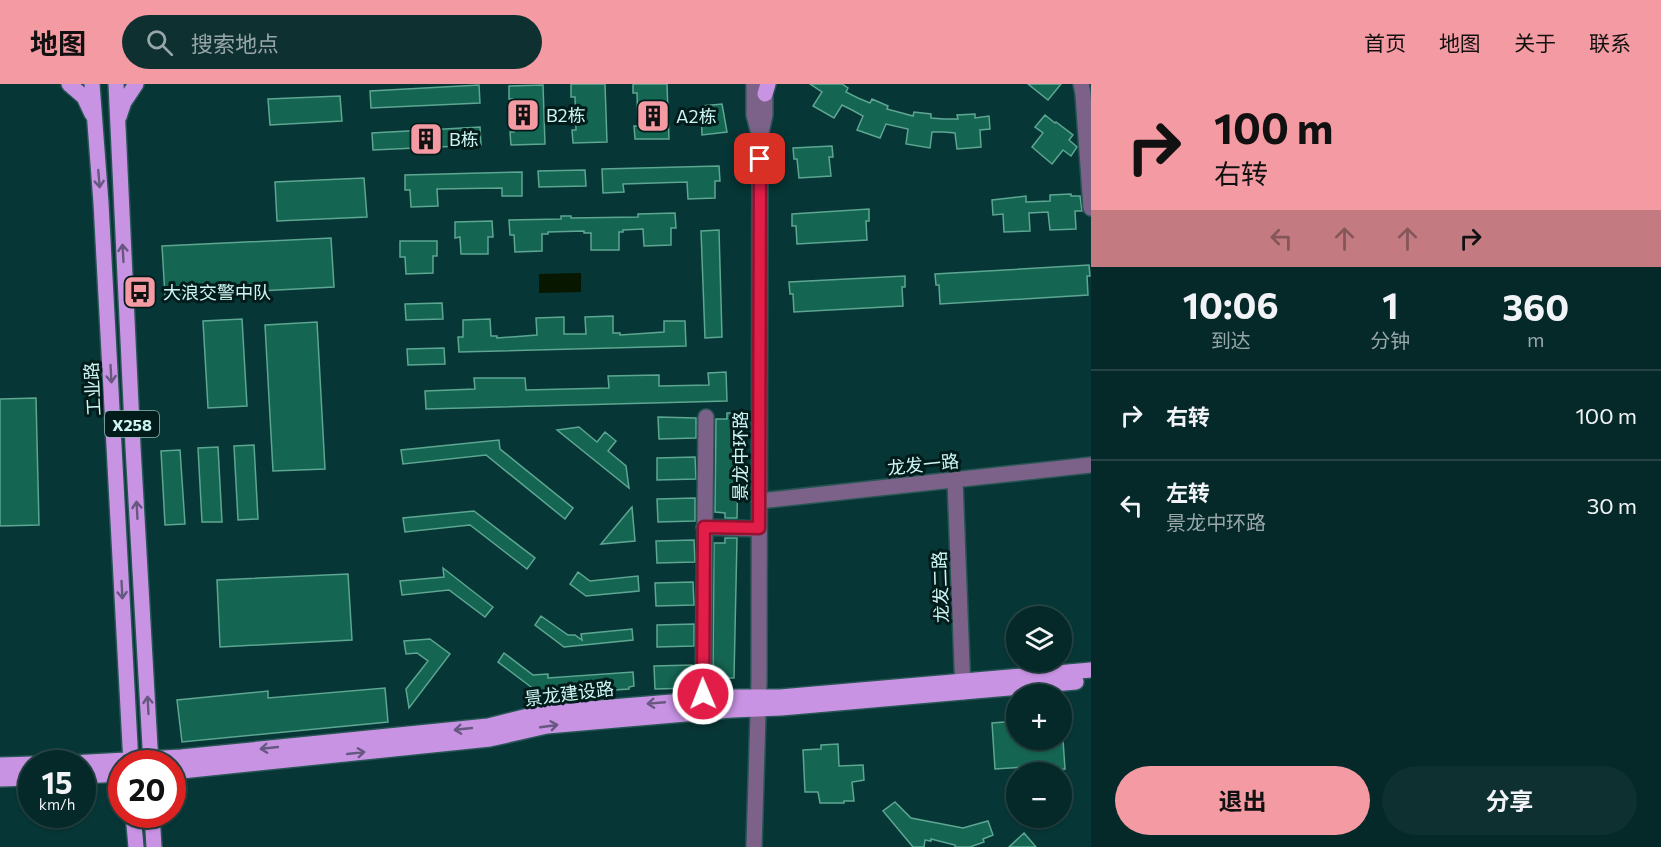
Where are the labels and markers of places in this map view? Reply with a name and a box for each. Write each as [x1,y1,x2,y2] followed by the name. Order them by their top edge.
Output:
[505,97,541,133] building icon: B2栋
[635,98,671,134] building icon: A2栋
[546,104,586,126] place label: B2栋
[676,105,716,127] place label: A2栋
[408,121,444,157] building icon: B栋
[449,128,479,150] place label: B栋
[734,133,785,184] pin
[122,274,158,310] bus stop icon: 大浪交警中队
[163,281,271,303] place label: 大浪交警中队

